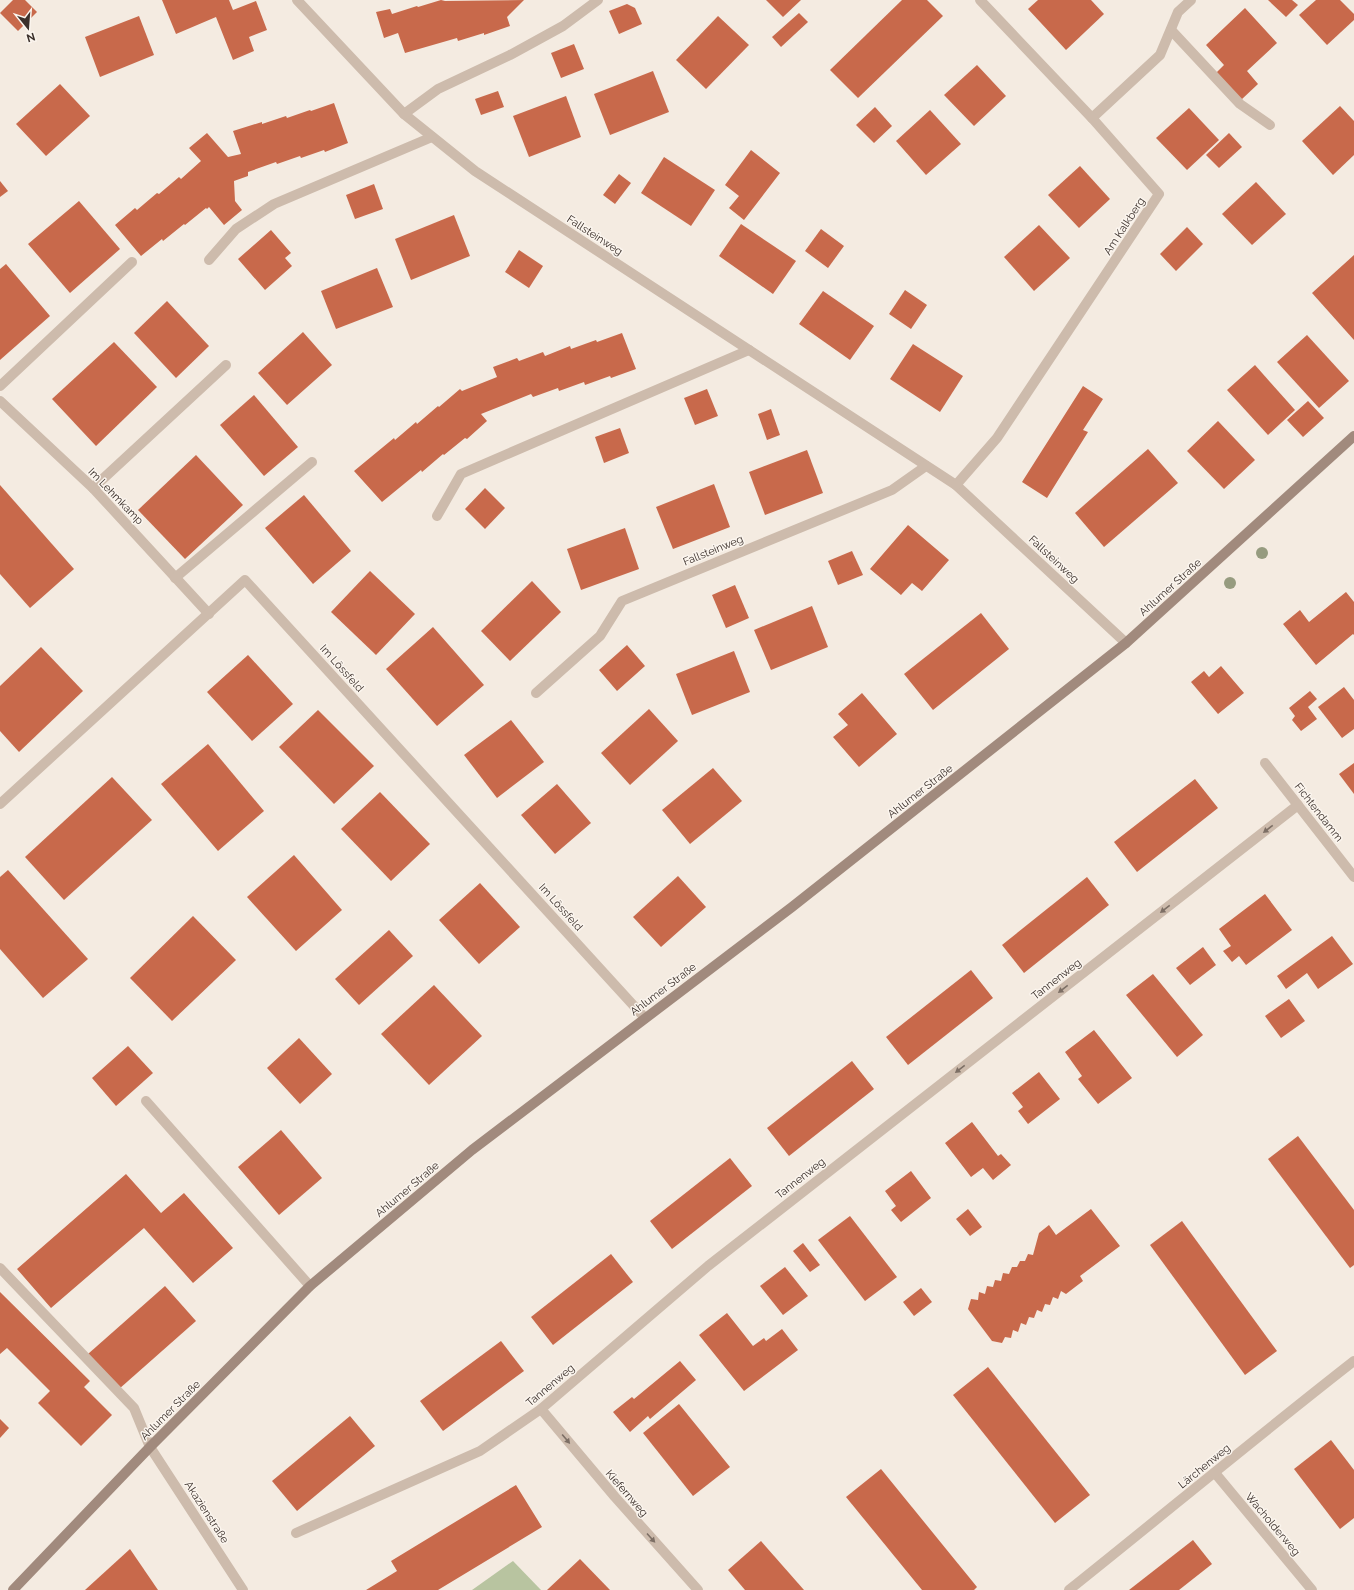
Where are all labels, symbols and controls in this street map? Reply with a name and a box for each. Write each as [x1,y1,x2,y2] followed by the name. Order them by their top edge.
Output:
[8,8,48,48] north arrow
[25,30,37,45] text: N
[1101,195,1148,257] street label: Am Kalkberg
[564,213,625,258] street label: Fallsteinweg
[85,465,146,527] street label: Im Lehmkamp
[681,532,745,568] street label: Fallsteinweg
[1026,533,1081,586] street label: Fallsteinweg
[1137,556,1204,619] street label: Ahlumer Straße
[317,642,366,695] street label: Im Lössfeld
[885,762,956,821] street label: Ahlumer Straße
[1292,780,1346,844] street label: Fichtendamm
[1262,825,1273,833] one-way arrow
[536,881,585,934] street label: Im Lössfeld
[1160,905,1171,913] one-way arrow
[1029,956,1084,1003] street label: Tannenweg
[628,960,699,1018] street label: Ahlumer Straße
[1057,985,1068,993] one-way arrow
[955,1065,966,1073] one-way arrow
[773,1155,828,1202] street label: Tannenweg
[373,1159,442,1220] street label: Ahlumer Straße
[523,1361,577,1409] street label: Tannenweg
[138,1377,203,1443] street label: Ahlumer Straße
[562,1434,571,1444] one-way arrow
[1176,1441,1233,1491] street label: Lärchenweg
[603,1467,651,1519] street label: Kiefernweg
[182,1479,232,1546] street label: Akazienstraße
[1243,1490,1303,1558] street label: Wacholderweg
[646,1532,655,1543] one-way arrow

